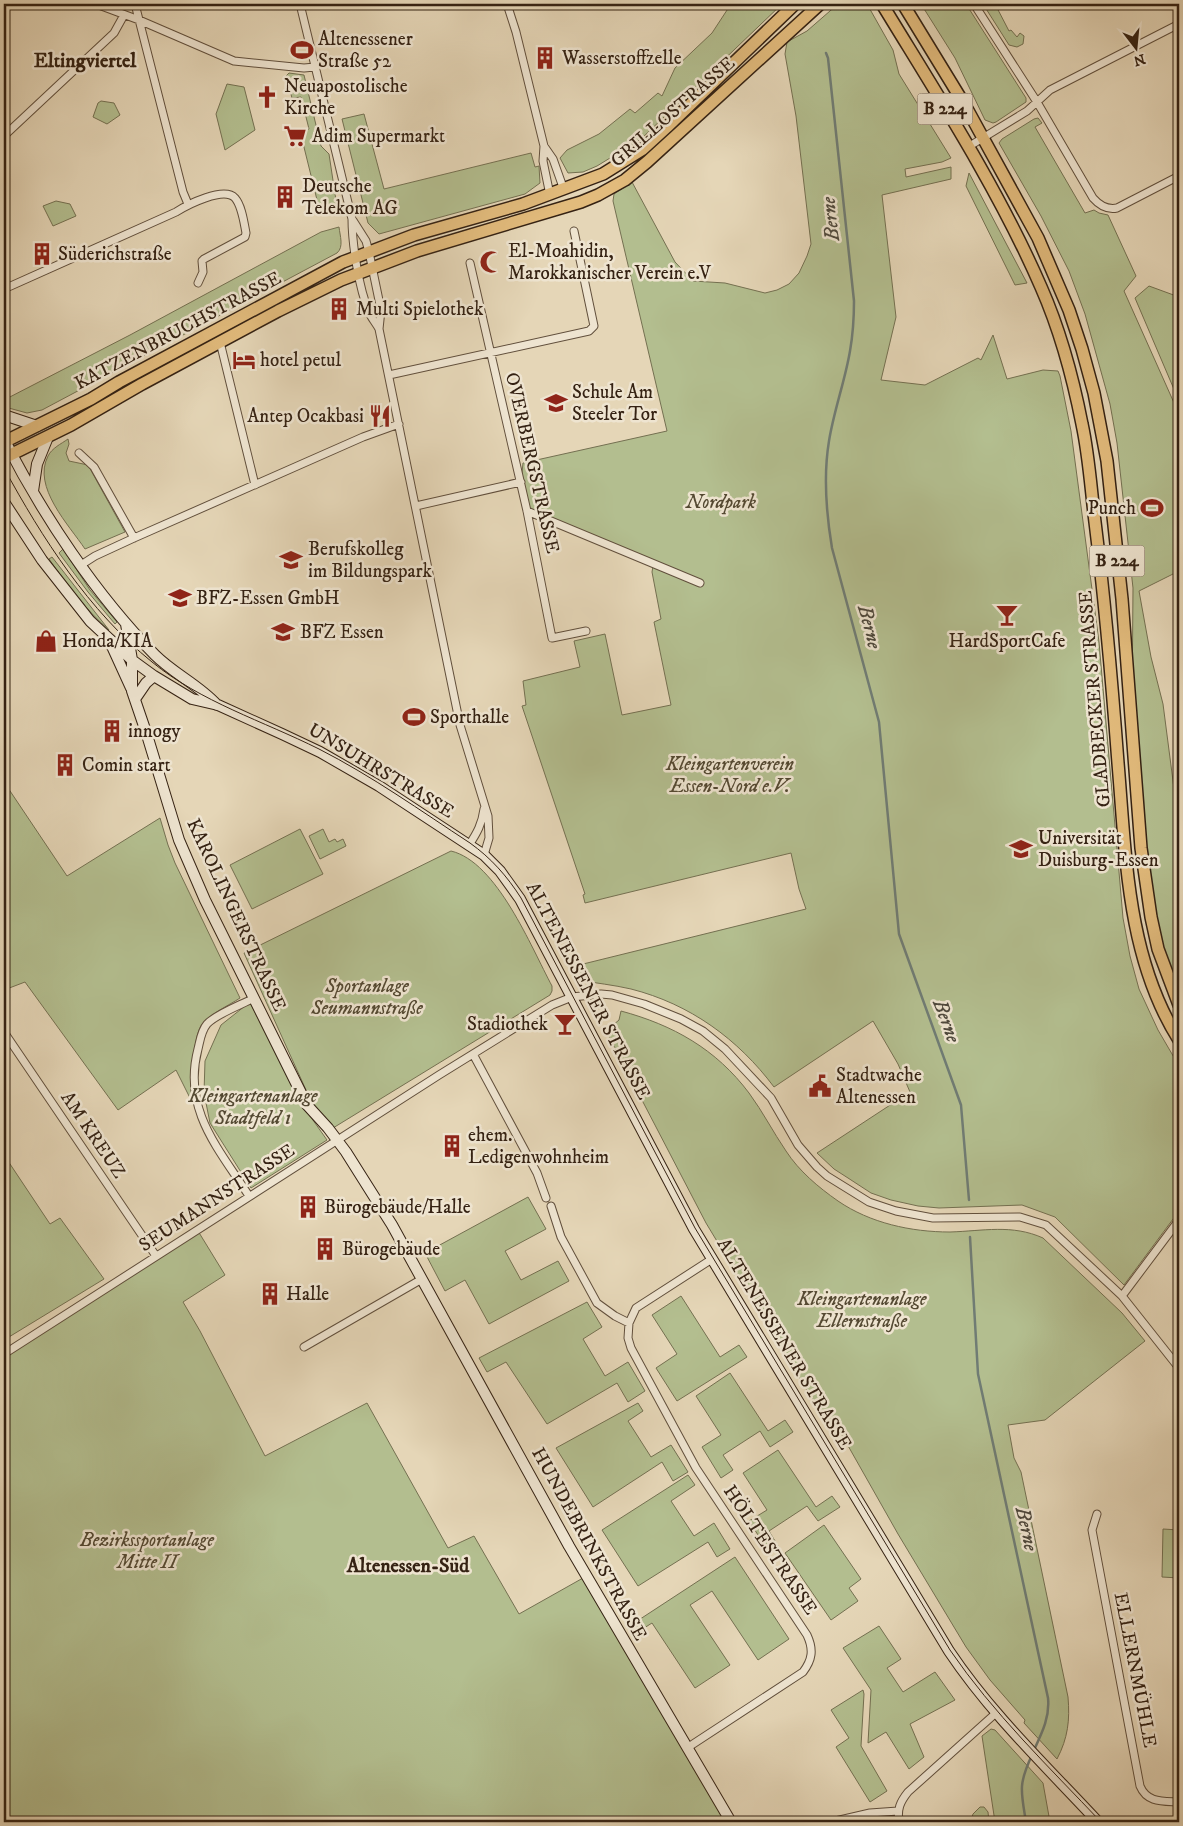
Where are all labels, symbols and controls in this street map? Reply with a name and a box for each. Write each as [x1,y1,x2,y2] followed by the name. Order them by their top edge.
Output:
[1110,22,1160,72] north arrow
[318,28,413,73] place label: Altenessener Straße 52
[289,37,315,63] sports icon: Altenessener Straße 52
[532,45,558,71] building icon: Wasserstoffzelle
[561,47,682,70] place label: Wasserstoffzelle
[34,49,137,74] district label: Eltingviertel
[1131,49,1147,70] text: N
[606,52,740,172] street label: GRILLOSTRASSE
[284,75,408,120] place label: Neuapostolische Kirche
[254,84,280,110] church icon: Neuapostolische Kirche
[918,94,972,125] road number: B 224
[282,123,308,149] supermarket icon: Adim Supermarkt
[312,125,445,148] place label: Adim Supermarkt
[302,175,398,220] place label: Deutsche Telekom AG
[272,184,298,210] building icon: Deutsche Telekom AG
[816,195,846,243] water label: Berne
[508,240,712,285] place label: El-Moahidin, Marokkanischer Verein e.V
[29,241,55,267] building icon: Süderichstraße
[58,243,172,266] place label: Süderichstraße
[478,249,504,275] mosque icon: El-Moahidin, Marokkanischer Verein e.V
[71,267,285,395] street label: KATZENBRUCHSTRASSE
[326,296,352,322] building icon: Multi Spielothek
[356,298,484,321] place label: Multi Spielothek
[231,347,257,373] hotel icon: hotel petul
[260,349,342,372] place label: hotel petul
[500,370,564,556] street label: OVERBERGSTRASSE
[572,381,657,426] place label: Schule Am Steeler Tor
[543,390,569,416] school or university icon: Schule Am Steeler Tor
[367,403,393,429] restaurant icon: Antep Ocakbasi
[247,405,364,428] place label: Antep Ocakbasi
[685,491,756,515] park label: Nordpark
[1139,495,1165,521] sports icon: Punch
[1088,497,1136,520] place label: Punch
[308,538,433,583] place label: Berufskolleg im Bildungspark
[1090,546,1144,576] road number: B 224
[278,547,304,573] school or university icon: Berufskolleg im Bildungspark
[167,585,193,611] school or university icon: BFZ-Essen GmbH
[196,587,340,610] place label: BFZ-Essen GmbH
[1074,590,1116,808] street label: GLADBECKER STRASSE
[851,602,887,653] water label: Berne
[994,602,1020,628] bar icon: HardSportCafe
[270,619,296,645] school or university icon: BFZ Essen
[300,621,384,644] place label: BFZ Essen
[33,628,59,654] shop icon: Honda/KIA
[62,630,154,653] place label: Honda/KIA
[949,630,1066,653] place label: HardSportCafe
[401,704,427,730] sports icon: Sporthalle
[430,706,509,729] place label: Sporthalle
[99,718,125,744] building icon: innogy
[304,718,458,824] street label: UNSUHRSTRASSE
[128,720,181,743] place label: innogy
[52,752,78,778] building icon: Comin start
[665,753,794,798] park label: Kleingartenverein Essen-Nord e.V.
[82,754,171,777] place label: Comin start
[181,815,291,1015] street label: KAROLINGERSTRASSE
[1038,827,1159,872] place label: Universität Duisburg-Essen
[1008,836,1034,862] school or university icon: Universität Duisburg-Essen
[521,878,655,1104] street label: ALTENESSENER STRASSE
[310,975,423,1020] park label: Sportanlage Seumannstraße
[926,995,966,1047] water label: Berne
[552,1011,578,1037] bar icon: Stadiothek
[467,1013,549,1036] place label: Stadiothek
[836,1064,922,1109] place label: Stadtwache Altenessen
[807,1073,833,1099] public building icon: Stadtwache Altenessen
[187,1085,318,1130] park label: Kleingartenanlage Stadtfeld 1
[56,1087,130,1183] street label: AM KREUZ
[468,1124,609,1169] place label: ehem. Ledigenwohnheim
[439,1133,465,1159] building icon: ehem. Ledigenwohnheim
[135,1139,299,1257] street label: SEUMANNSTRASSE
[295,1194,321,1220] building icon: Bürogebäude/Halle
[324,1196,471,1219] place label: Bürogebäude/Halle
[712,1234,856,1454] street label: ALTENESSENER STRASSE
[312,1236,338,1262] building icon: Bürogebäude
[342,1238,440,1261] place label: Bürogebäude
[257,1281,283,1307] building icon: Halle
[286,1283,329,1306] place label: Halle
[796,1288,927,1333] park label: Kleingartenanlage Ellernstraße
[526,1443,652,1645] street label: HUNDEBRINKSTRASSE
[718,1480,823,1619] street label: HÖLTESTRASSE
[1009,1504,1043,1554] water label: Berne
[79,1529,214,1574] park label: Bezirkssportanlage Mitte II
[346,1554,470,1579] district label: Altenessen-Süd
[1109,1590,1162,1750] street label: ELLERNMÜHLE

